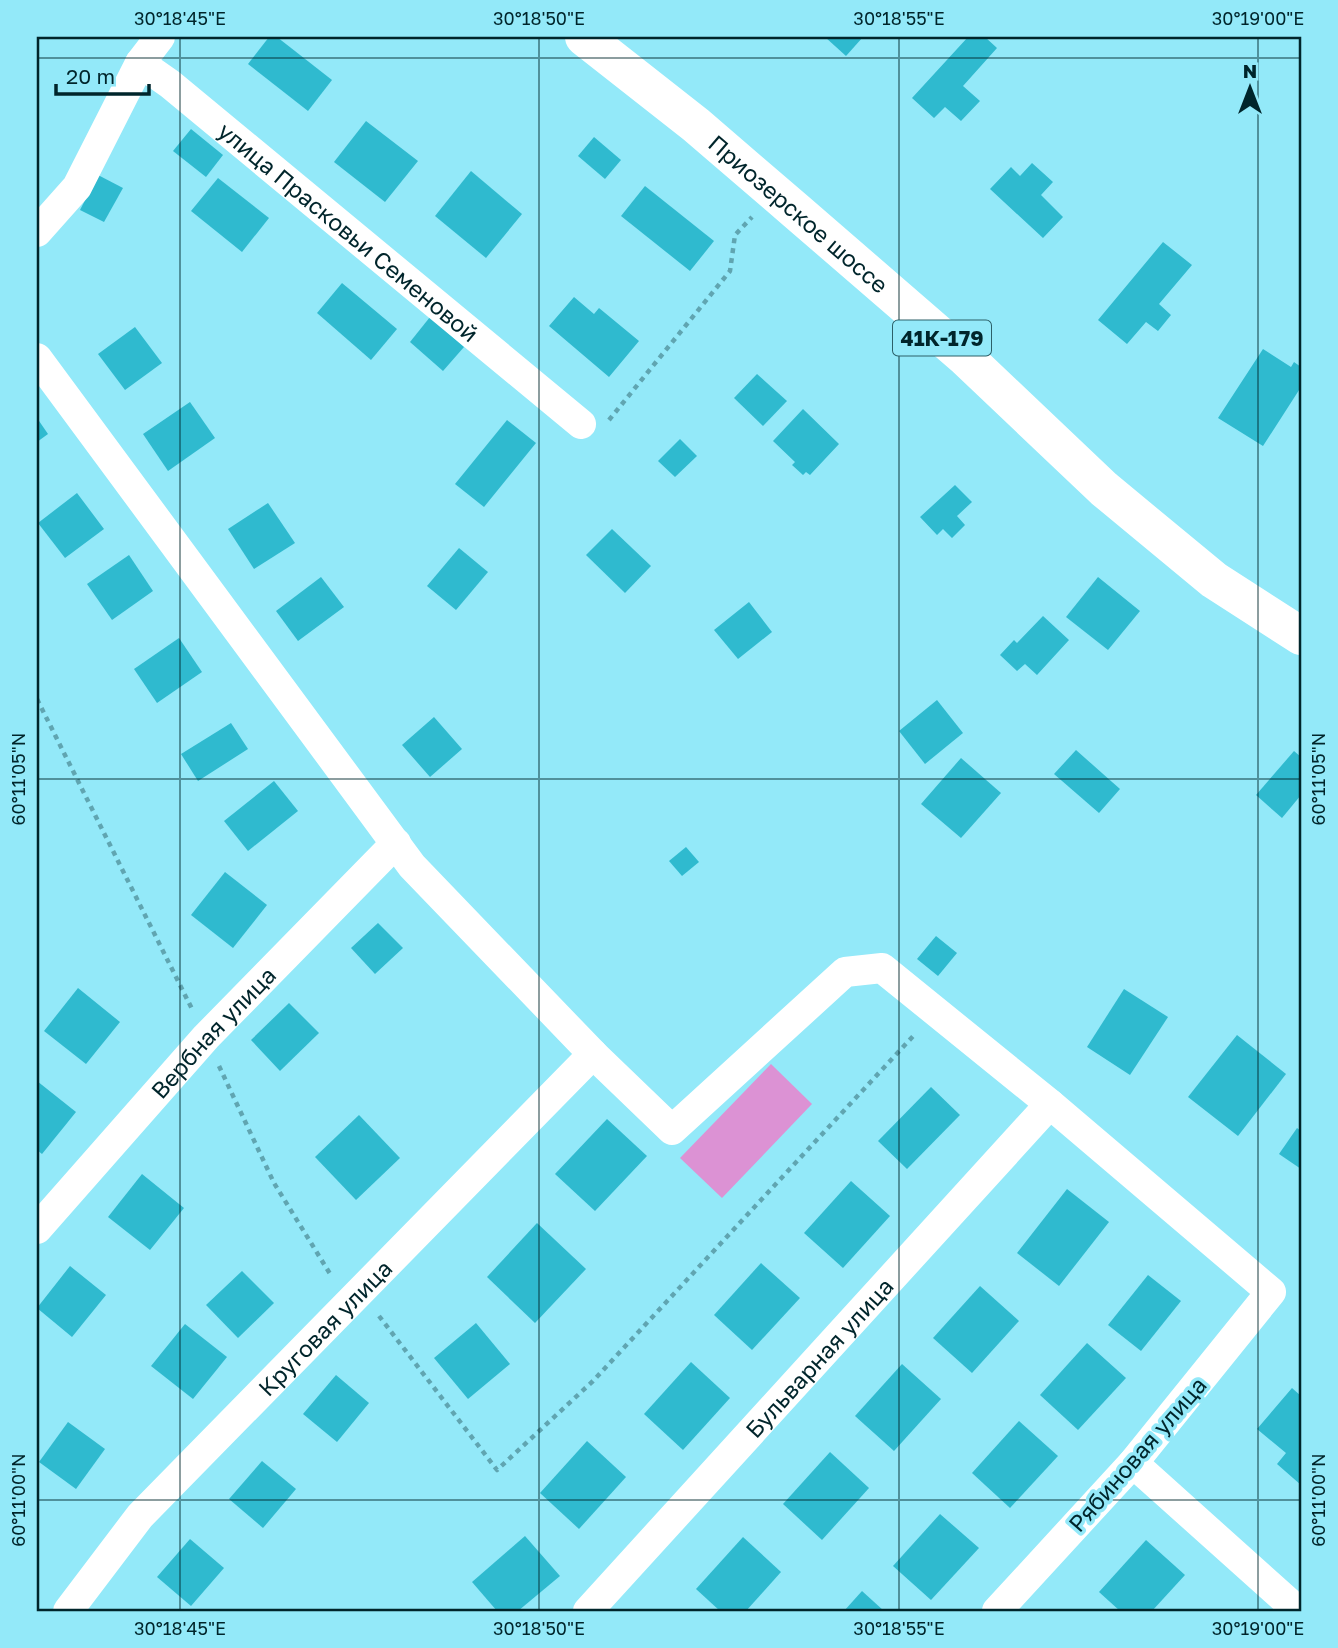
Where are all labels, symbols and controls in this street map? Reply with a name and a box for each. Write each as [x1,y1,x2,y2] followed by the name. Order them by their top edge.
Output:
[134,7,226,29] text: 30°18'45"E
[493,7,585,29] text: 30°18'50"E
[853,7,945,29] text: 30°18'55"E
[1212,7,1304,29] text: 30°19'00"E
[56,52,149,96] scale bar
[1216,52,1286,122] north arrow
[1243,59,1257,82] text: N
[66,63,115,89] text: 20 m
[213,116,484,347] street label: улица Прасковьи Семеновой
[703,128,894,299] street label: Приозерское шоссе
[893,320,991,356] road number: 41К-179
[7,733,29,825] text: 60°11'05"N
[1307,733,1329,825] text: 60°11'05"N
[145,961,281,1104] street label: Вербная улица
[252,1254,397,1401] street label: Круговая улица
[739,1272,899,1443] street label: Бульварная улица
[1062,1371,1212,1537] street label: Рябиновая улица
[7,1453,29,1547] text: 60°11'00"N
[1307,1453,1329,1547] text: 60°11'00"N
[134,1617,226,1639] text: 30°18'45"E
[493,1617,585,1639] text: 30°18'50"E
[853,1617,945,1639] text: 30°18'55"E
[1212,1617,1304,1639] text: 30°19'00"E

